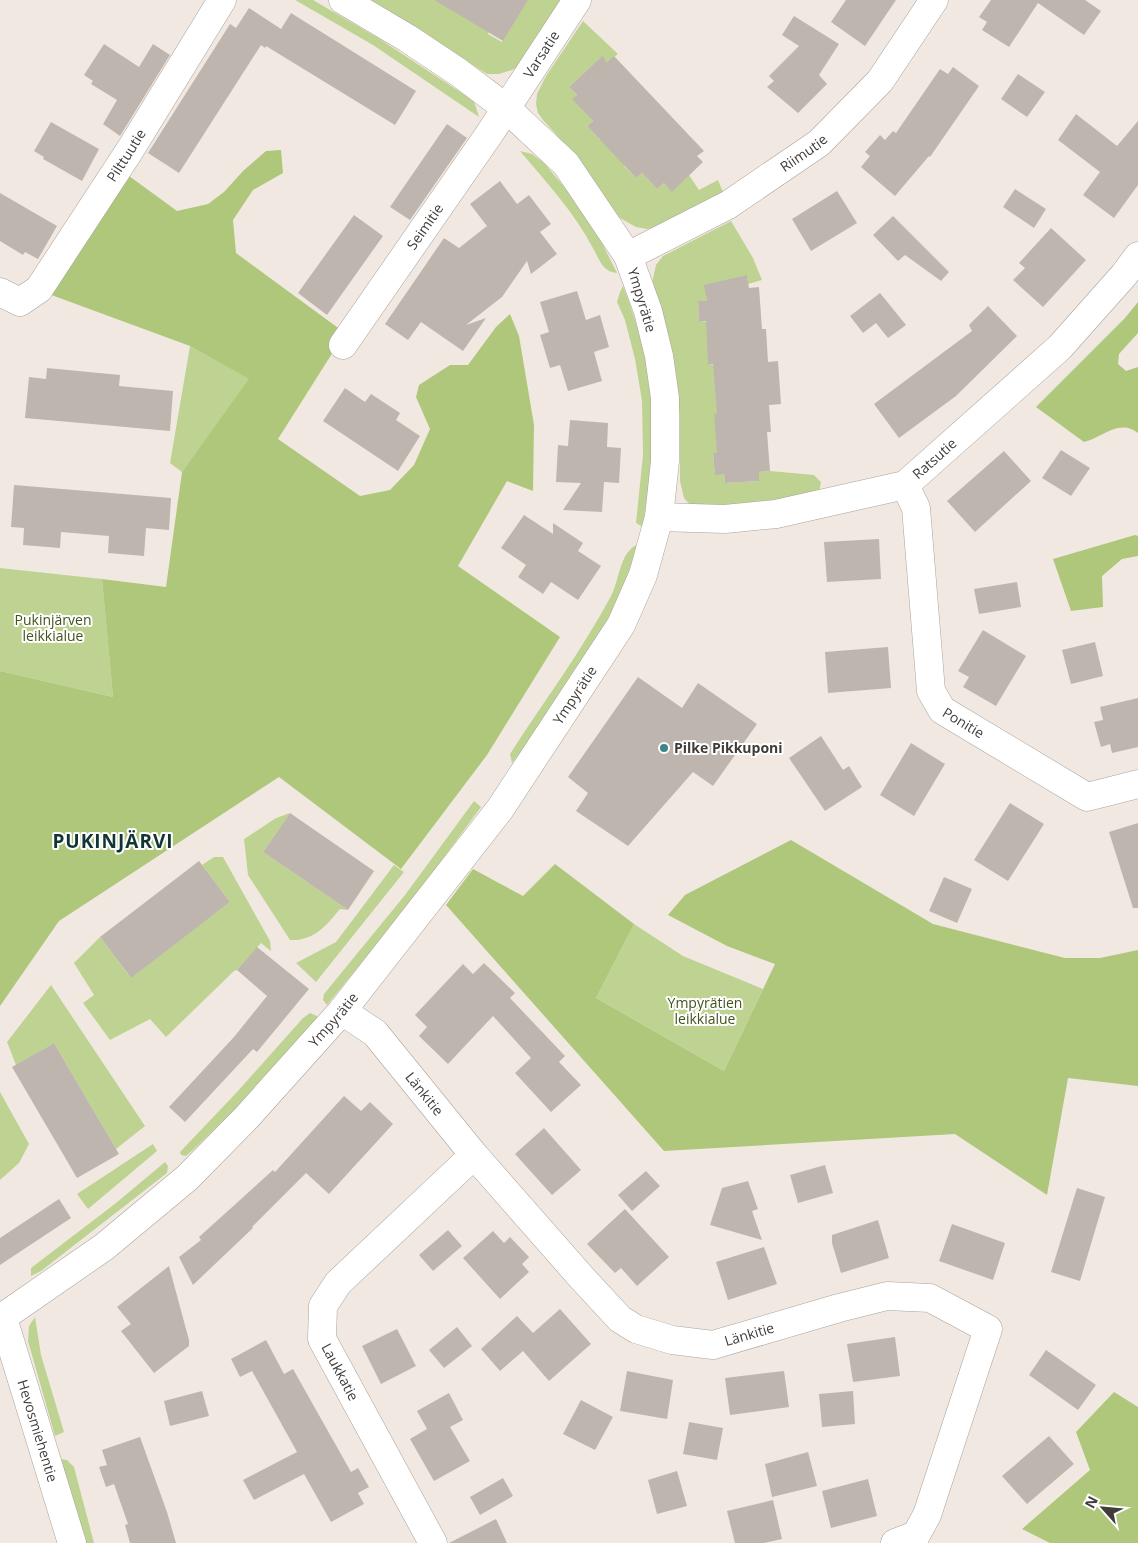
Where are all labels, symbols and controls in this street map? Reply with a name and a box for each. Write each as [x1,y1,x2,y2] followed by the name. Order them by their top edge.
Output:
[519,27,564,81] street label: Varsatie
[102,125,150,185] street label: Pilttuutie
[776,130,831,176] street label: Riimutie
[402,199,447,253] street label: Seimitie
[624,265,661,334] street label: Ympyrätie
[908,434,960,483] street label: Ratsutie
[15,610,91,645] park label: Pukinjärven leikkialue
[548,662,601,728] street label: Ympyrätie
[939,703,988,742] street label: Ponitie
[674,738,783,757] place label: Pilke Pikkuponi
[658,742,670,754] marker: Pilke Pikkuponi
[52,828,174,854] district label: PUKINJÄRVI
[304,988,362,1051] street label: Ympyrätie
[668,993,742,1028] park label: Ympyrätien leikkialue
[401,1068,448,1119] street label: Länkitie
[722,1318,776,1350] street label: Länkitie
[317,1340,364,1404] street label: Laukkatie
[13,1377,63,1484] street label: Hevosmiehentie
[1078,1483,1128,1533] north arrow
[1080,1492,1102,1511] text: N

